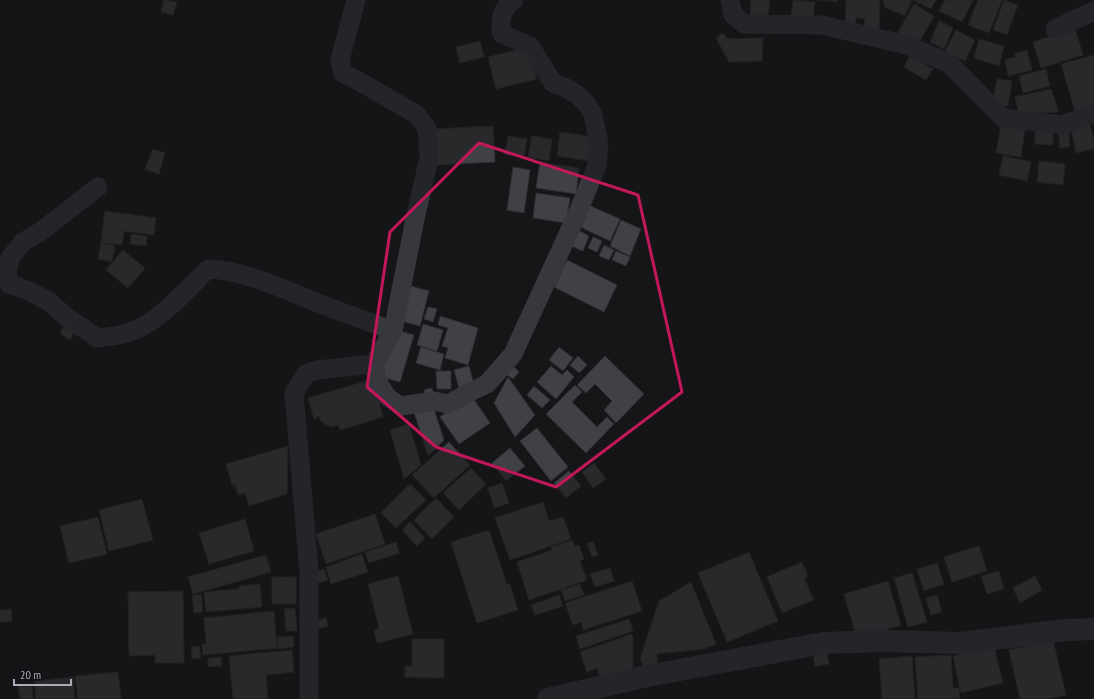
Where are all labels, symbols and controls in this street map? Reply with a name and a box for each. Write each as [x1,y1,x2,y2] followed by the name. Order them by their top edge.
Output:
[14,661,71,687] scale bar
[20,667,41,682] text: 20 m

